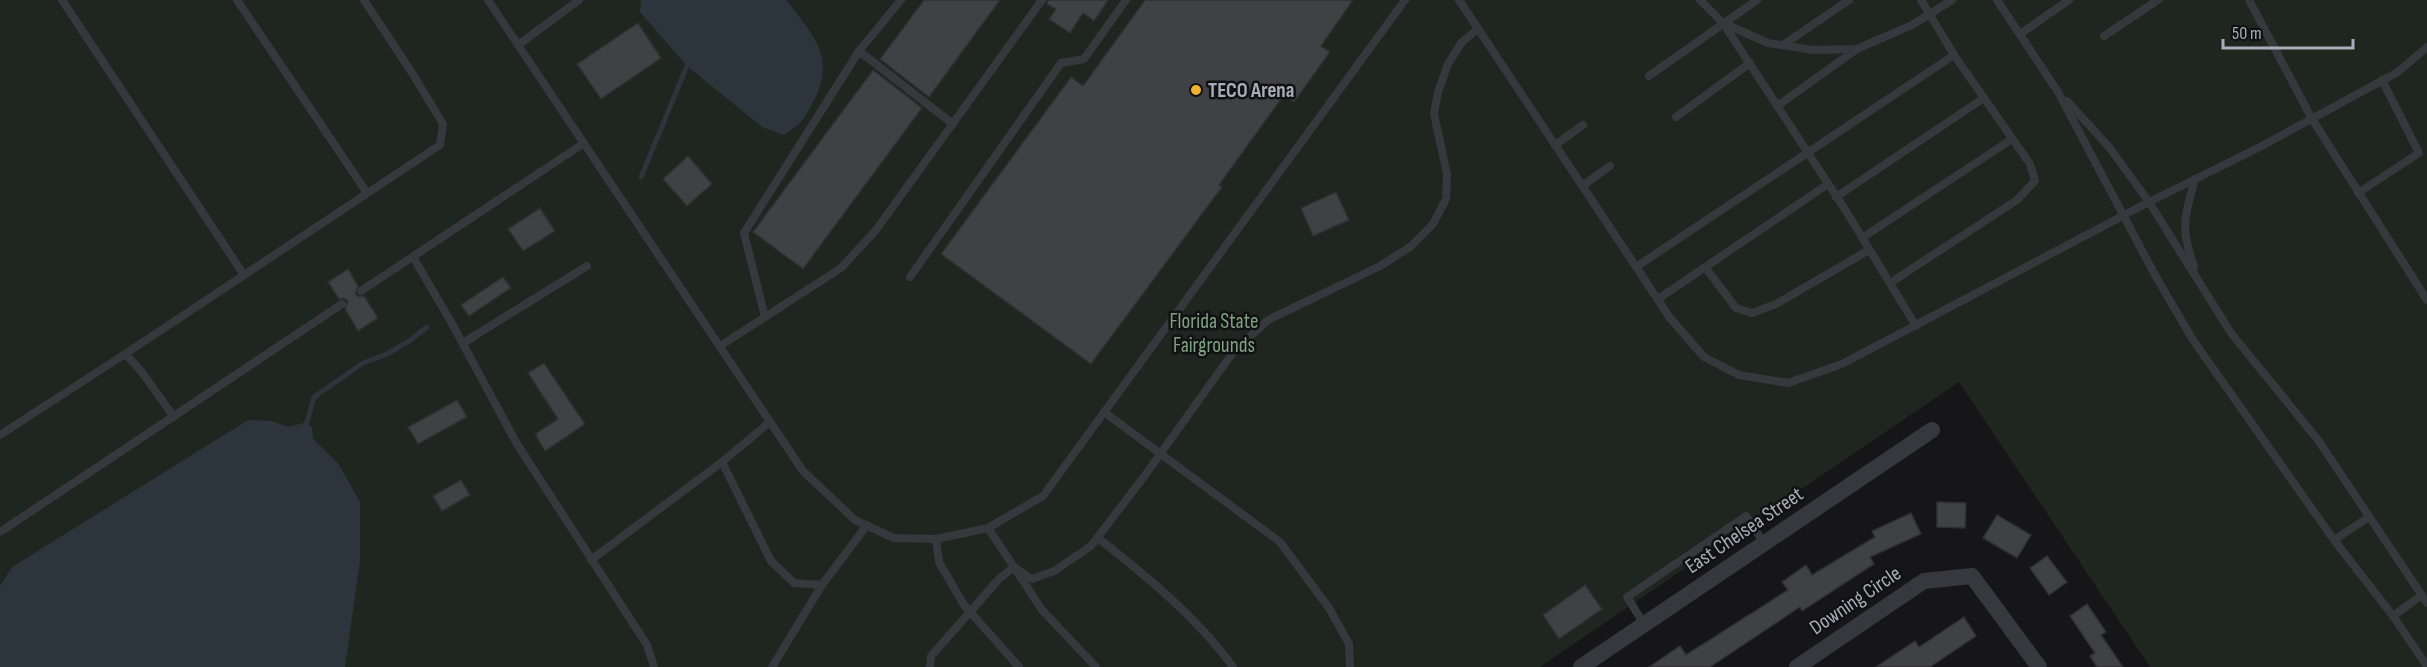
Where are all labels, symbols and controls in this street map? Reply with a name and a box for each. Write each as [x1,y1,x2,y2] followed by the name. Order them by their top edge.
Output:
[2223,12,2354,50] scale bar
[2232,23,2262,44] text: 50 m
[1208,78,1294,103] place label: TECO Arena
[1189,83,1203,97] marker: TECO Arena
[1170,309,1258,358] park label: Florida State Fairgrounds
[1681,482,1808,579] street label: East Chelsea Street
[1805,561,1906,640] street label: Downing Circle

